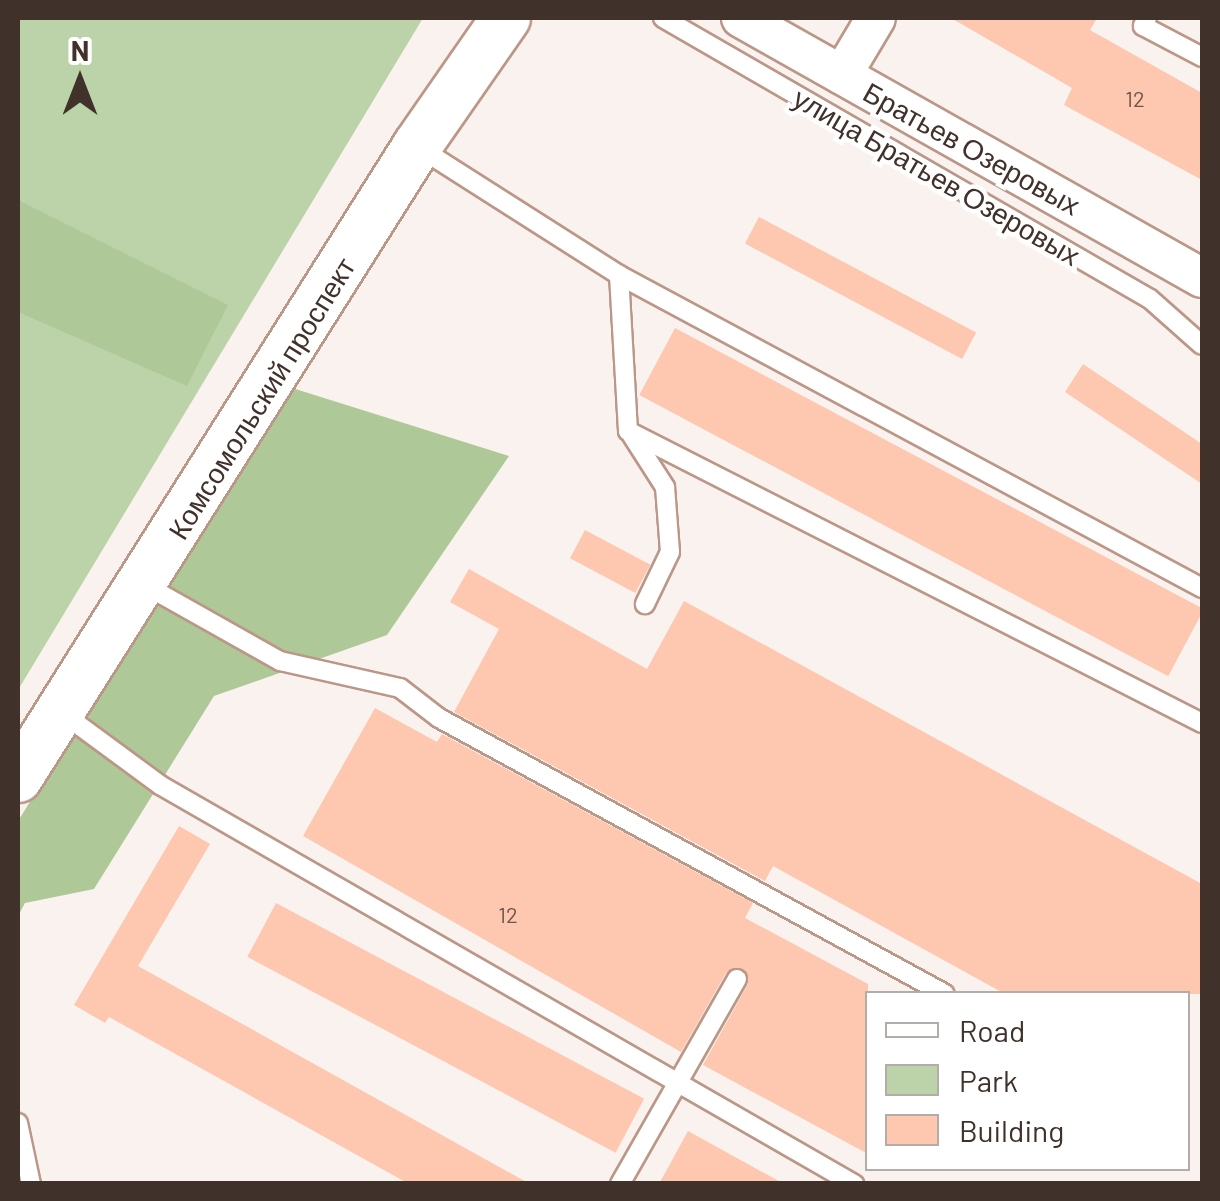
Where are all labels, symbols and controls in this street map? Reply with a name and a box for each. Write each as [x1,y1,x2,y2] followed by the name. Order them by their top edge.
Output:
[30,30,130,130] north arrow
[71,33,89,67] text: N
[858,75,1086,221] street label: Братьев Озеровых
[788,80,1086,272] street label: улица Братьев Озеровых
[1125,86,1145,112] house number: 12
[160,251,362,545] street label: Комсомольский проспект
[498,902,518,928] house number: 12
[865,991,1190,1171] legend
[959,1012,1025,1048] text: Road
[959,1062,1018,1098] text: Park
[959,1112,1064,1148] text: Building

